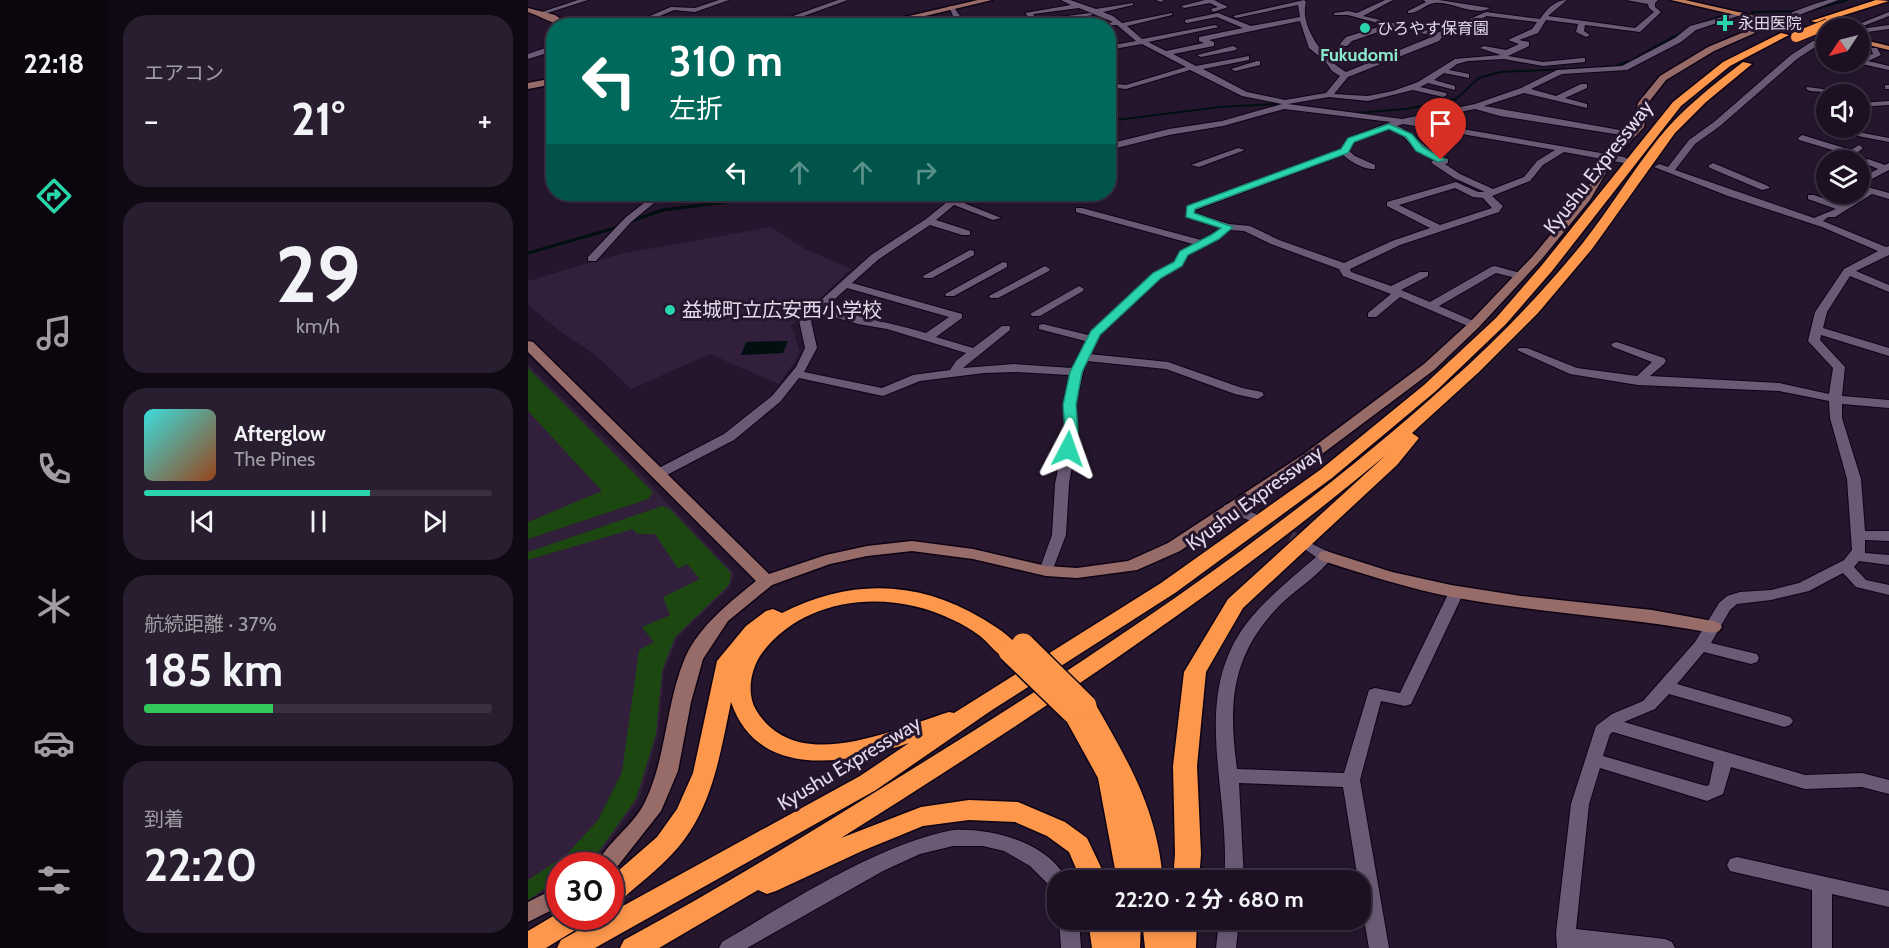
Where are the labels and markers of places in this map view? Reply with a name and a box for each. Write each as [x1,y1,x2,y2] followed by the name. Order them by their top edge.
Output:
[1716,14,1734,32] marker: 永田医院
[1738,14,1802,33] place label: 永田医院
[1377,19,1489,38] place label: ひろやす保育園
[1358,21,1372,35] marker: ひろやす保育園
[1415,98,1466,160] pin
[682,298,882,322] place label: 益城町立広安西小学校
[663,303,677,317] marker: 益城町立広安西小学校

